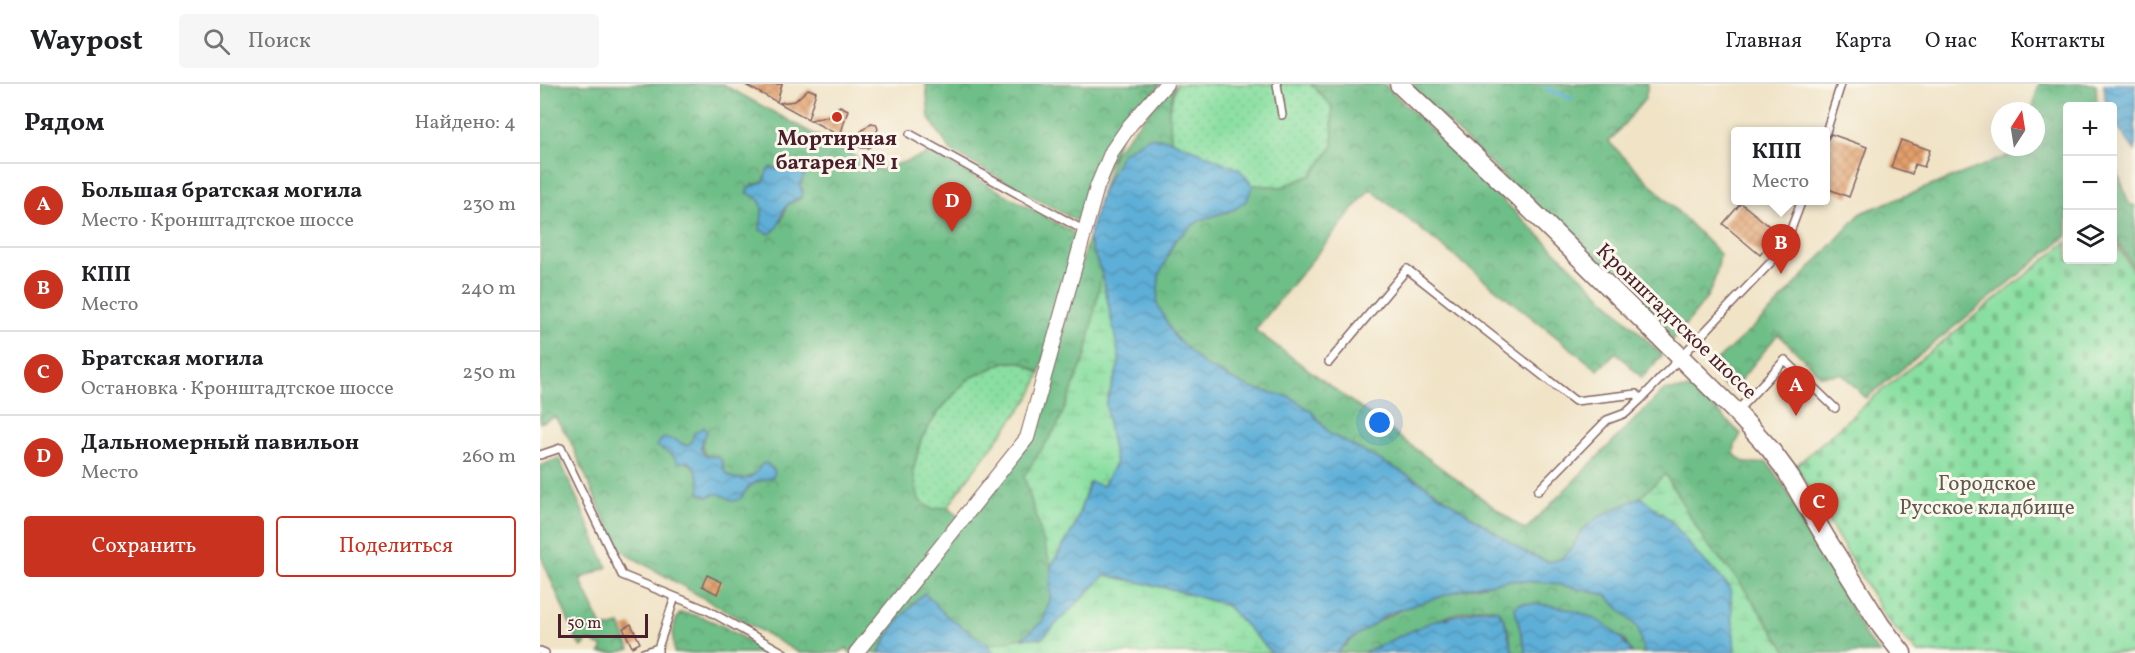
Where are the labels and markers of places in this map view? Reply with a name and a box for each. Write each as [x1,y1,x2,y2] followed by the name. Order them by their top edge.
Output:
[830,110,844,124] marker: Мортирная батарея № 1
[776,125,898,178] place label: Мортирная батарея № 1
[932,182,972,232] pin: D
[1762,224,1800,274] pin: B
[1776,366,1816,416] pin: A
[1800,484,1838,533] pin: C

